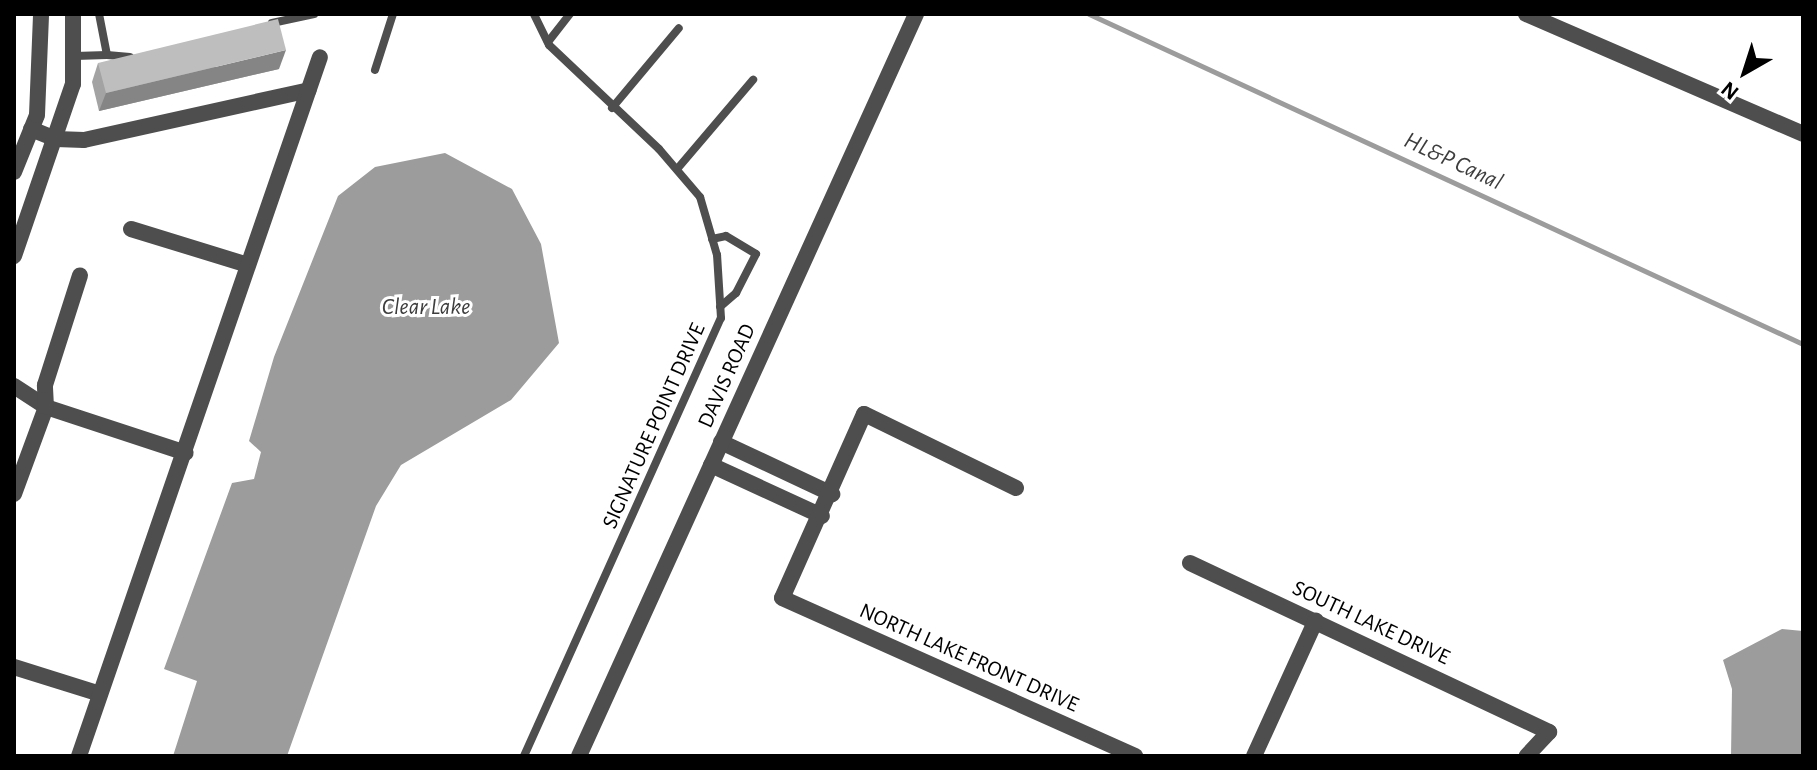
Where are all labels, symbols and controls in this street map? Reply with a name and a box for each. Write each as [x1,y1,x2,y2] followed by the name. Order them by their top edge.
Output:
[1705,32,1785,112] north arrow
[1717,77,1743,104] text: N
[1399,127,1507,197] water label: HL&P Canal
[382,294,470,322] water label: Clear Lake
[597,319,711,533] street label: SIGNATURE POINT DRIVE
[692,320,762,432] street label: DAVIS ROAD
[1288,575,1454,671] street label: SOUTH LAKE DRIVE
[855,598,1083,718] street label: NORTH LAKE FRONT DRIVE

